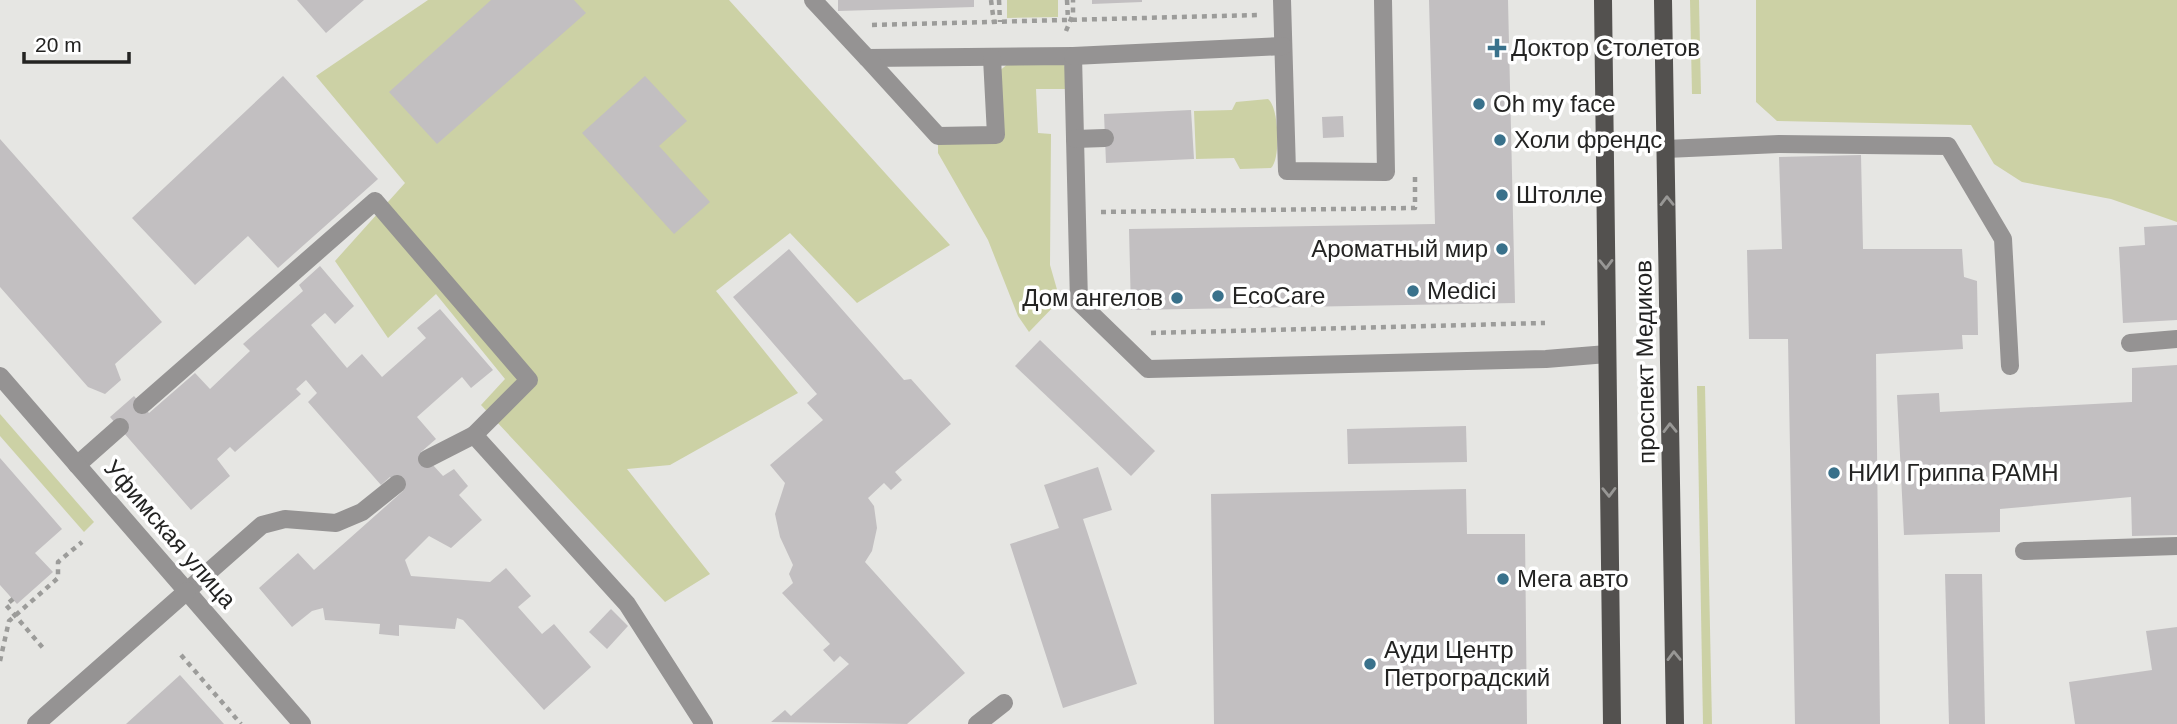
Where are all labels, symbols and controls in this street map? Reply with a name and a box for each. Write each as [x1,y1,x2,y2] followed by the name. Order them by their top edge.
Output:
[24,21,130,65] scale bar
[35,33,82,56] text: 20 m
[1511,34,1700,61] place label: Доктор Столетов
[1489,40,1505,56] marker: Доктор Столетов
[1493,90,1616,117] place label: Oh my face
[1471,96,1487,112] marker: Oh my face
[1514,126,1662,153] place label: Холи френдс
[1492,132,1508,148] marker: Холи френдс
[1516,181,1603,208] place label: Штолле
[1494,187,1510,203] marker: Штолле
[1659,195,1674,206] one-way arrow
[1311,235,1488,262] place label: Ароматный мир
[1494,241,1510,257] marker: Ароматный мир
[1598,259,1614,270] one-way arrow
[1629,260,1660,464] street label: проспект Медиков
[1427,277,1496,304] place label: Medici
[1232,282,1325,309] place label: EcoCare
[1405,283,1421,299] marker: Medici
[1022,284,1163,311] place label: Дом ангелов
[1210,288,1226,304] marker: EcoCare
[1169,290,1185,306] marker: Дом ангелов
[1662,423,1678,433] one-way arrow
[99,454,242,614] street label: Уфимская улица
[1848,459,2059,486] place label: НИИ Гриппа РАМН
[1826,465,1842,481] marker: НИИ Гриппа РАМН
[1601,487,1617,497] one-way arrow
[1517,565,1629,592] place label: Мега авто
[1495,571,1511,587] marker: Мега авто
[1384,636,1550,691] place label: Ауди Центр Петроградский
[1666,650,1682,661] one-way arrow
[1362,656,1378,672] marker: Ауди Центр Петроградский

